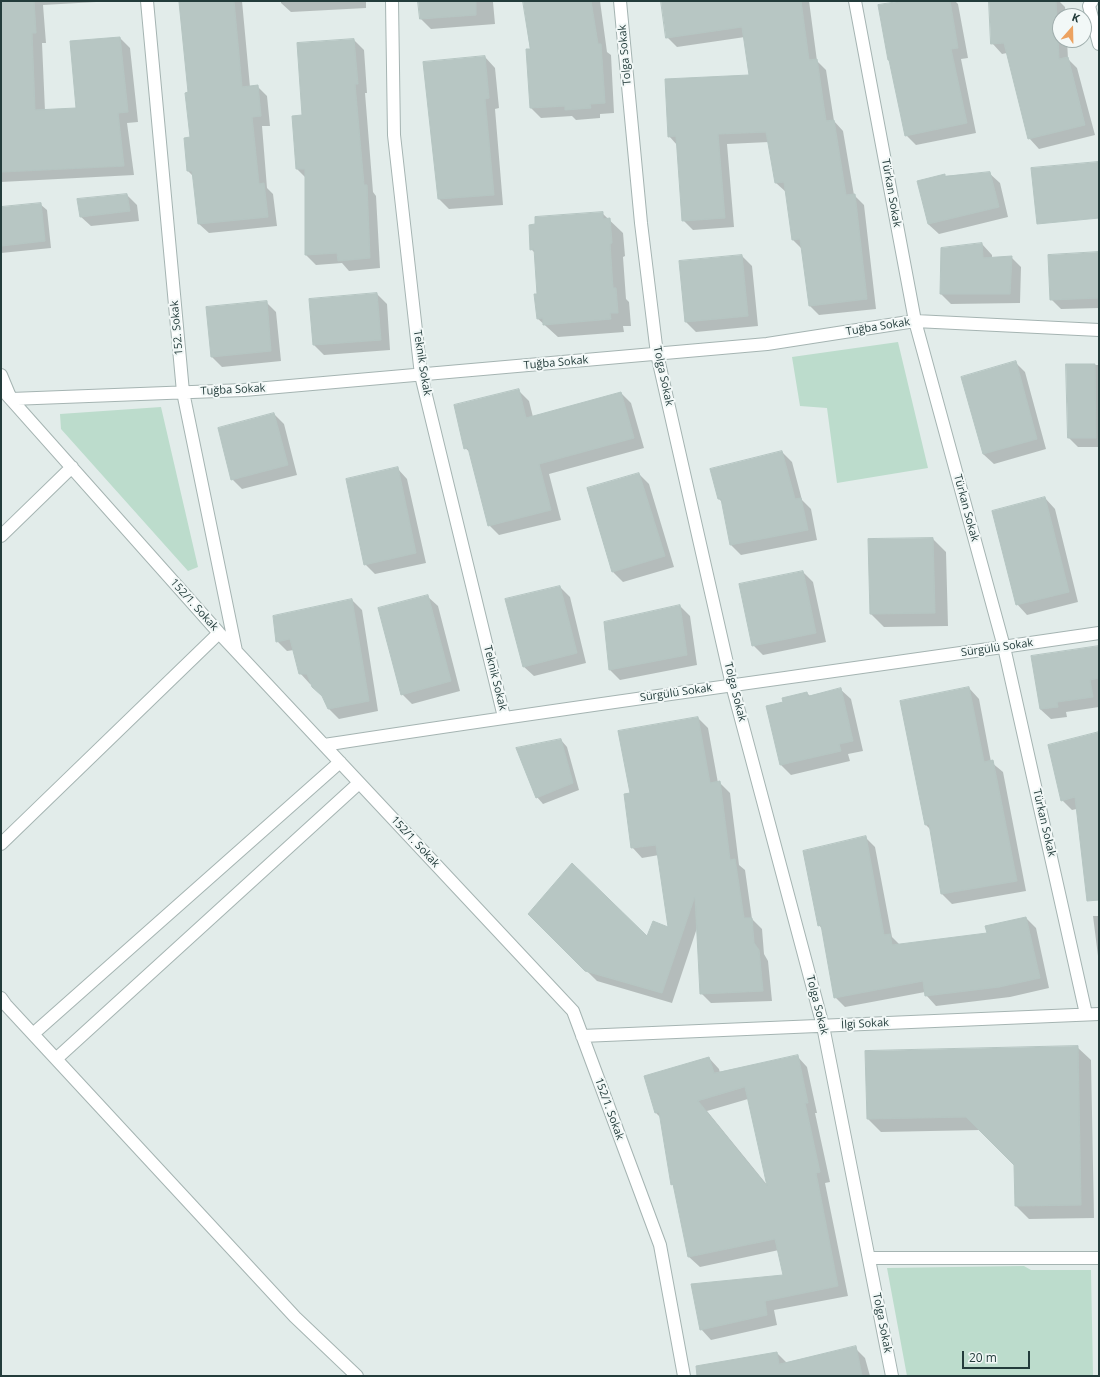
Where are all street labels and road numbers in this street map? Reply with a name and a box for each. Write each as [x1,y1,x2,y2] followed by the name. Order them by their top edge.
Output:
[616,24,634,86] street label: Tolga Sokak
[878,158,904,228] street label: Türkan Sokak
[168,300,186,356] street label: 152. Sokak
[845,315,911,339] street label: Tuğba Sokak
[410,329,434,397] street label: Teknik Sokak
[650,345,676,407] street label: Tolga Sokak
[523,354,589,372] street label: Tuğba Sokak
[200,382,266,398] street label: Tuğba Sokak
[951,473,981,543] street label: Türkan Sokak
[167,576,221,634] street label: 152/1. Sokak
[960,636,1034,660] street label: Sürgülü Sokak
[481,644,509,712] street label: Teknik Sokak
[721,661,749,723] street label: Tolga Sokak
[639,681,713,705] street label: Sürgülü Sokak
[1030,788,1058,858] street label: Türkan Sokak
[388,814,442,870] street label: 152/1. Sokak
[803,974,831,1036] street label: Tolga Sokak
[841,1016,889,1032] street label: İlgi Sokak
[592,1076,626,1142] street label: 152/1. Sokak
[870,1292,894,1354] street label: Tolga Sokak

